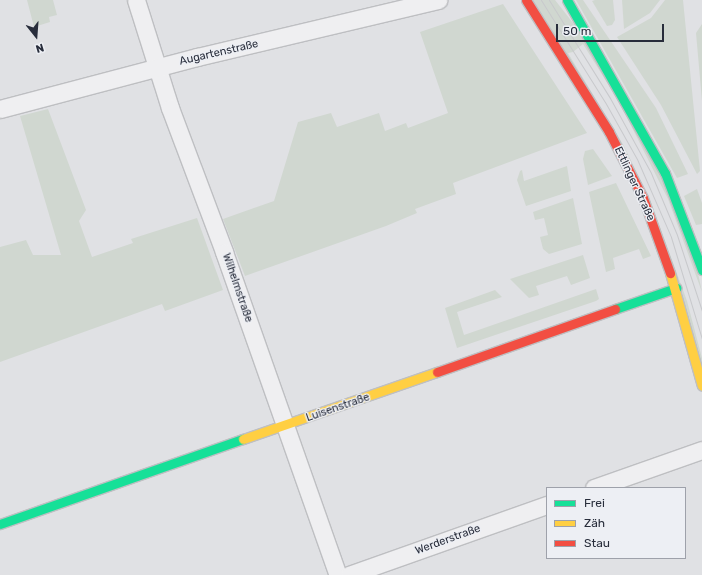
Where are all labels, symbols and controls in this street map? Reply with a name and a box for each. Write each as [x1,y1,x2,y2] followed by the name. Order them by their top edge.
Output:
[16,16,56,56] north arrow
[558,16,666,42] scale bar
[563,24,591,38] text: 50 m
[178,38,260,68] street label: Augartenstraße
[34,41,45,55] text: N
[611,145,657,223] street label: Ettlinger Straße
[219,252,255,324] street label: Wilhelmstraße
[304,391,372,425] street label: Luisenstraße
[546,487,686,559] legend
[584,496,605,510] text: Frei
[584,516,605,530] text: Zäh
[414,522,482,558] street label: Werderstraße
[584,536,610,550] text: Stau

